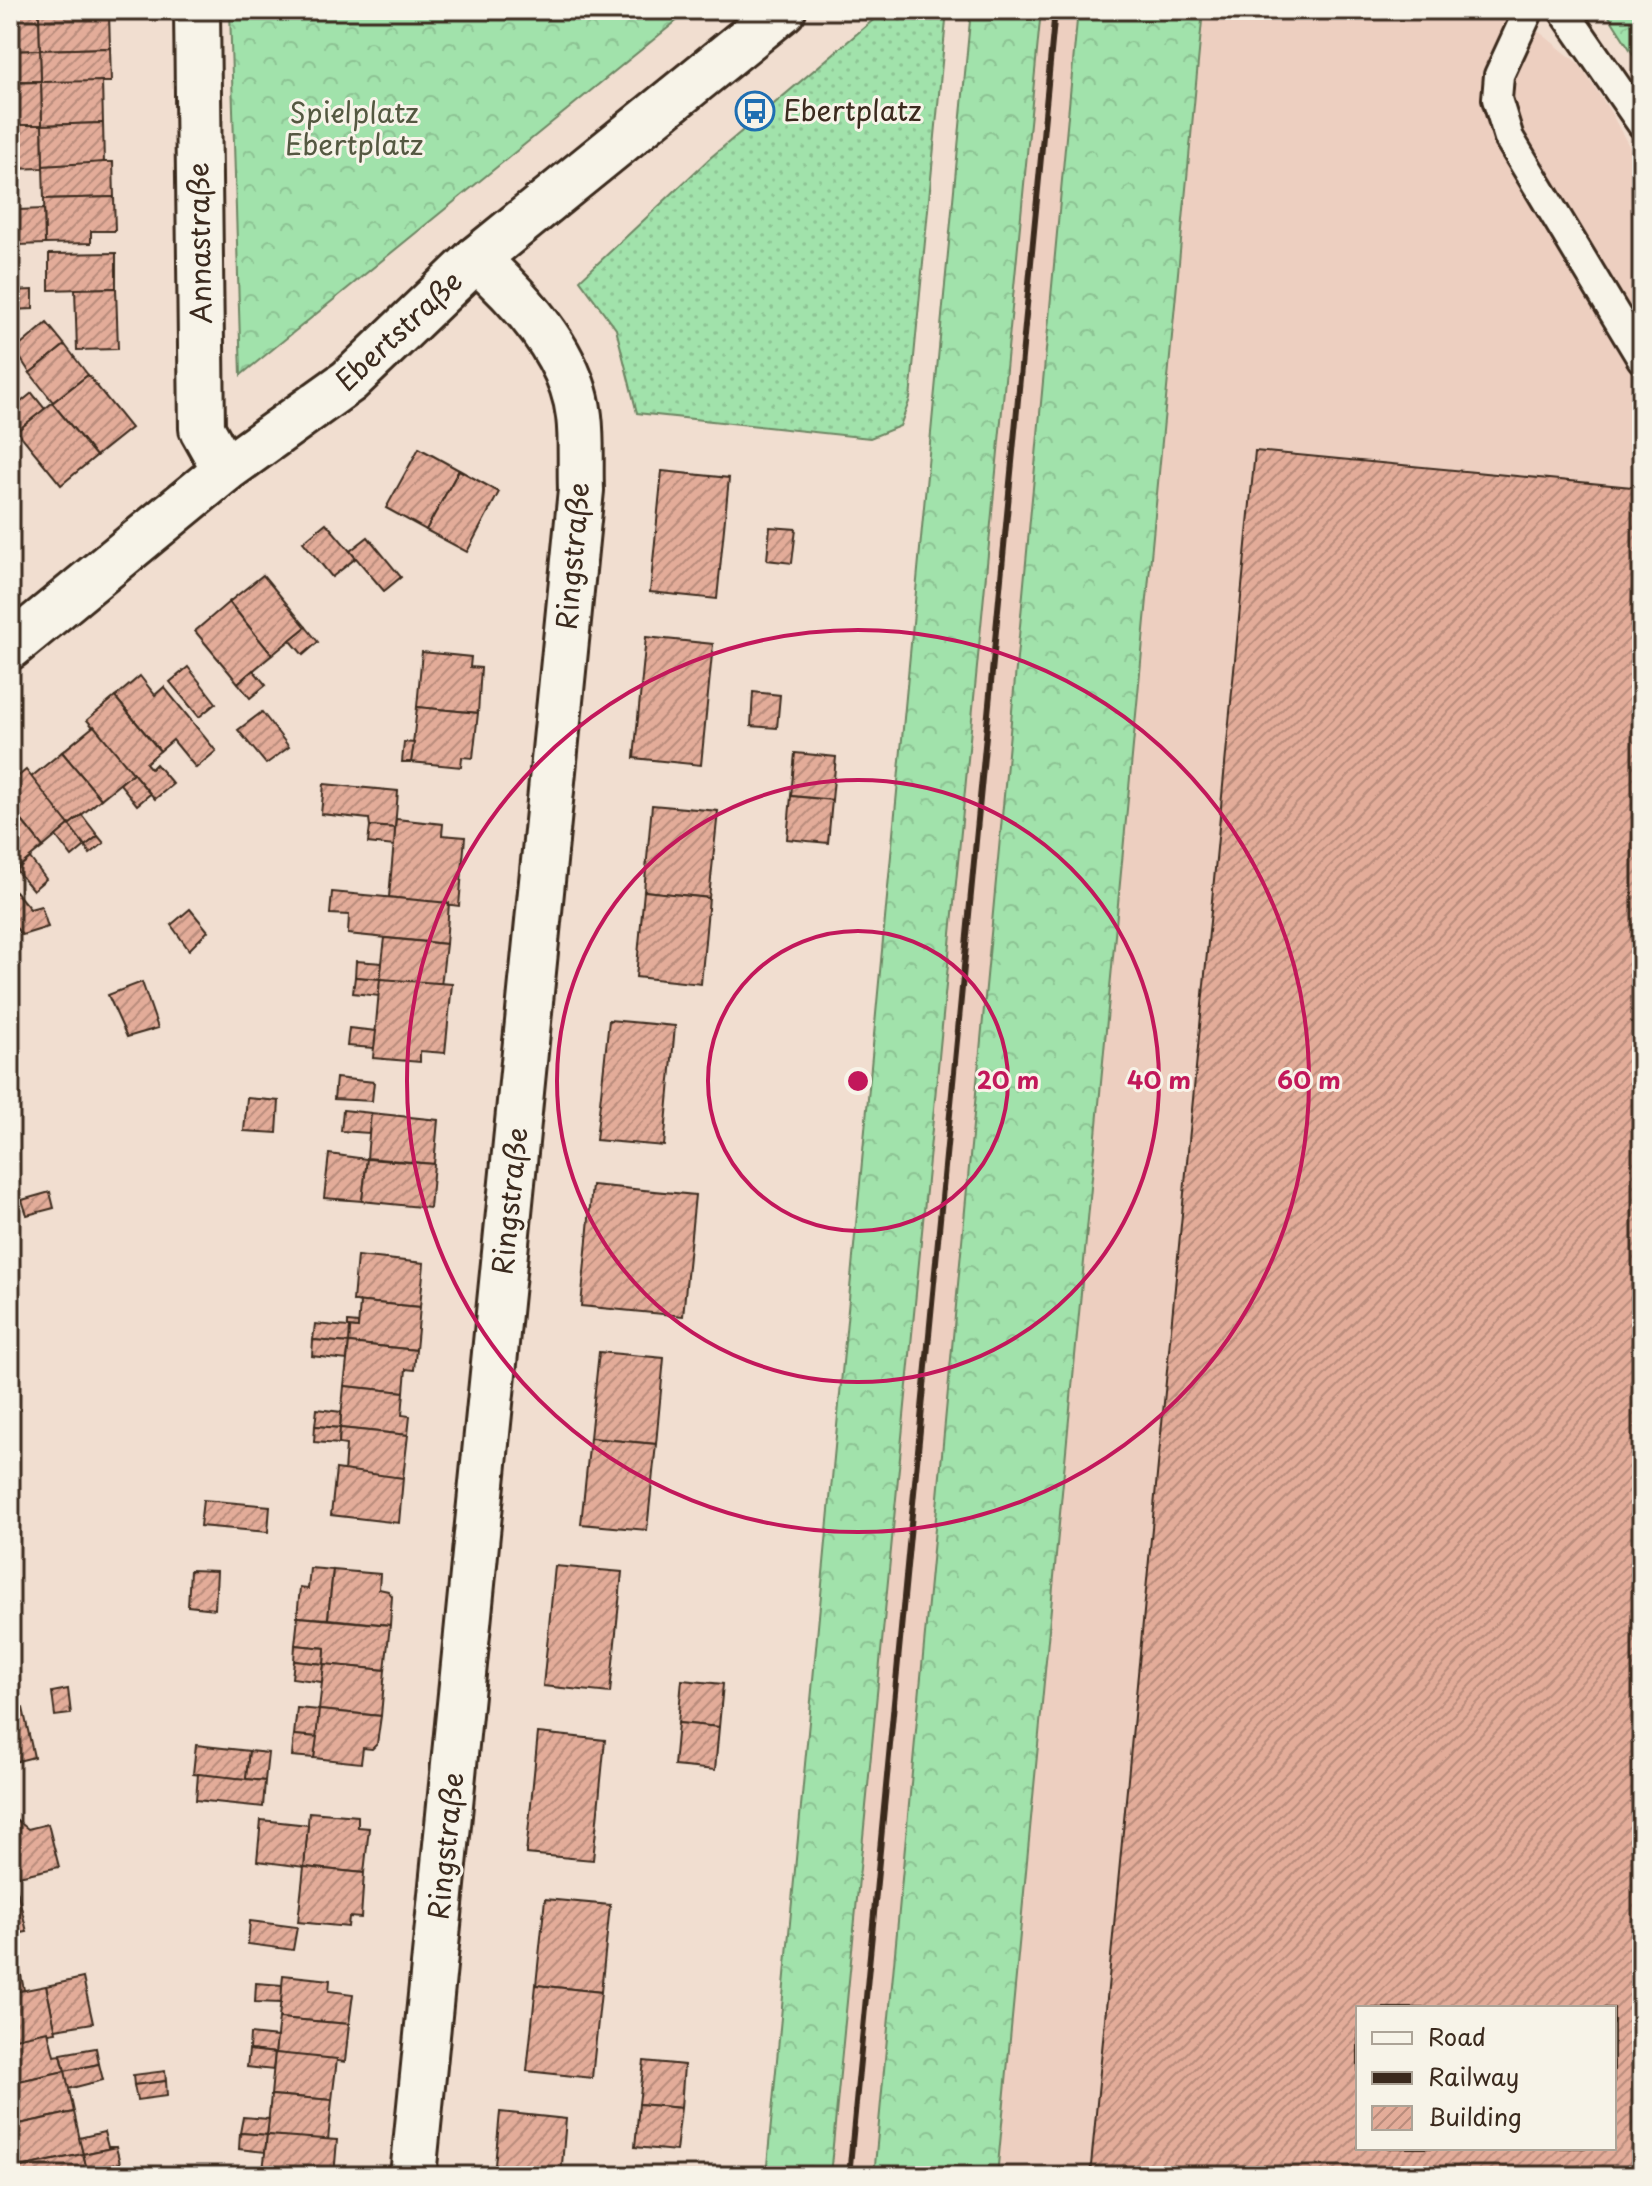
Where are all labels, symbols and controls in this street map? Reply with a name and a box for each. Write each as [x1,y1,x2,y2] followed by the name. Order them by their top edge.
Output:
[783,88,921,131] place label: Ebertplatz
[285,90,423,165] park label: Spielplatz Ebertplatz
[734,90,776,132] bus stop icon: Ebertplatz
[176,162,221,324] street label: Annastraße
[325,260,471,400] street label: Ebertstraße
[544,480,599,632] street label: Ringstraße
[977,1061,1039,1097] text: 20 m
[1127,1061,1191,1097] text: 40 m
[1277,1061,1341,1097] text: 60 m
[844,1067,872,1095] centre of rings
[479,1125,538,1277] street label: Ringstraße
[415,1770,474,1922] street label: Ringstraße
[1356,2006,1616,2150] legend
[1428,2018,1486,2054] text: Road
[1428,2058,1519,2094] text: Railway
[1428,2098,1522,2134] text: Building

